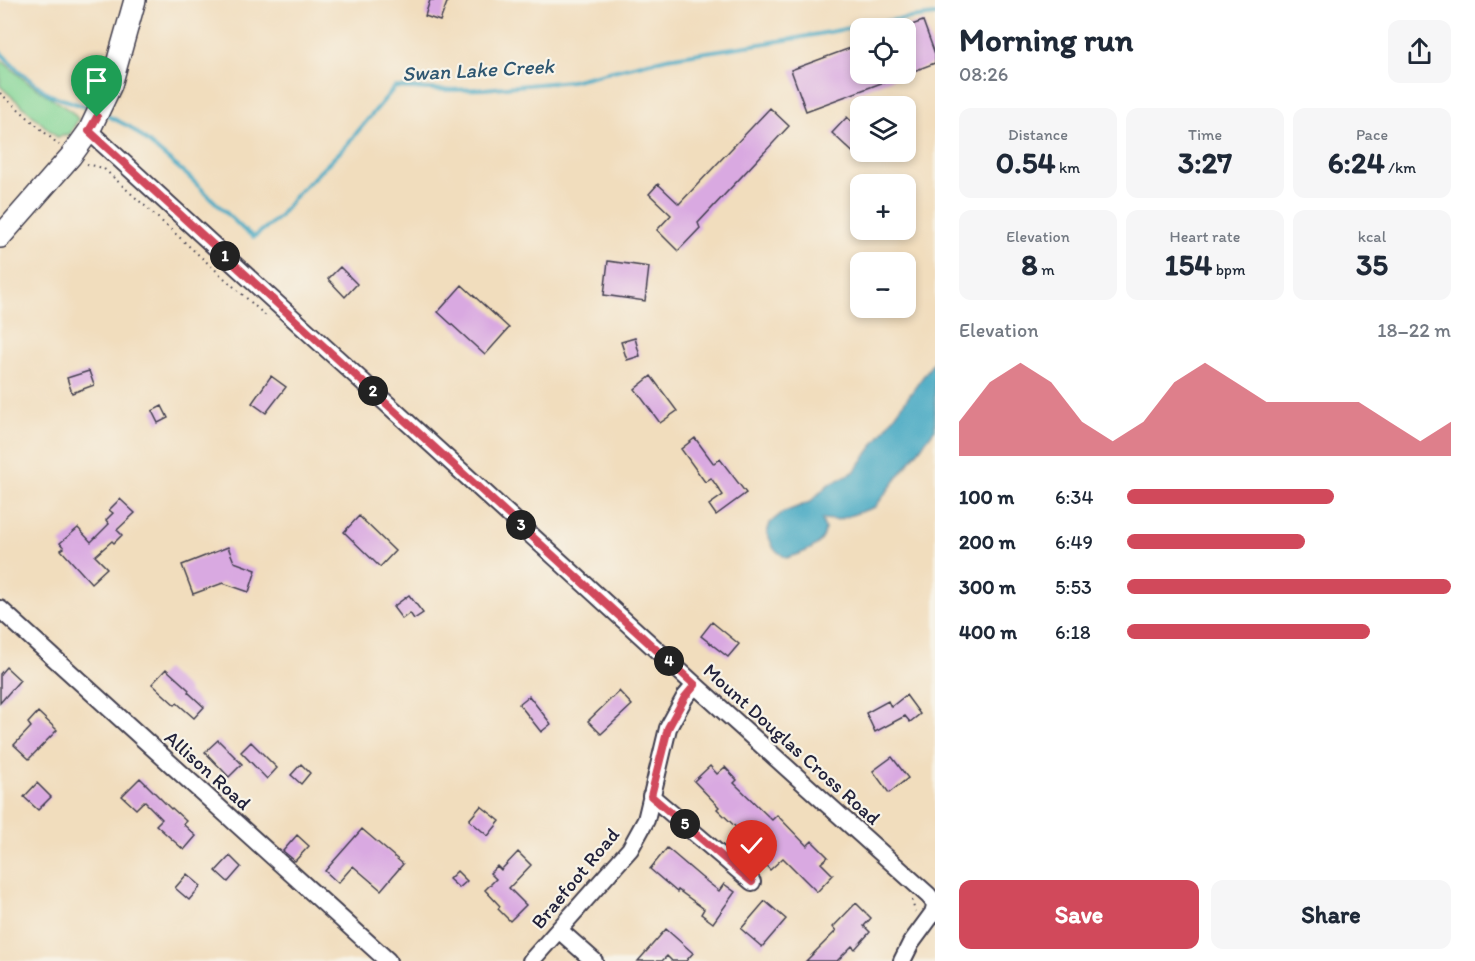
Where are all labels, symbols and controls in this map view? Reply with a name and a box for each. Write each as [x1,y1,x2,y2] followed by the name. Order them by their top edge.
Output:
[850,18,916,318] map controls
[850,18,916,84] button: locate
[959,20,1134,59] text: Morning run
[1388,20,1451,83] button: share
[401,53,556,86] water label: Swan Lake Creek
[71,55,122,117] pin
[959,62,1008,86] text: 08:26
[80,64,113,97] icon: arrive
[850,96,916,162] button: layers
[1008,125,1068,144] text: Distance
[1188,125,1222,144] text: Time
[1356,125,1388,144] text: Pace
[996,144,1055,181] text: 0.54
[1178,144,1232,181] text: 3:27
[1328,144,1385,181] text: 6:24
[1055,158,1080,177] text: km
[1385,158,1416,177] text: /km
[850,174,916,240] button: +
[1006,227,1070,246] text: Elevation
[1170,227,1240,246] text: Heart rate
[1358,227,1386,246] text: kcal
[210,241,240,271] pin: 1
[221,246,229,265] text: 1
[1021,246,1038,283] text: 8
[1165,246,1212,283] text: 154
[1356,246,1388,283] text: 35
[850,252,916,318] button: −
[1038,260,1055,279] text: m
[1212,260,1245,279] text: bpm
[959,318,1038,342] text: Elevation
[1377,318,1451,342] text: 18–22 m
[358,376,388,406] pin: 2
[369,381,377,400] text: 2
[959,485,1014,509] text: 100 m
[1055,485,1093,509] text: 6:34
[506,510,536,540] pin: 3
[517,515,525,534] text: 3
[959,530,1015,554] text: 200 m
[1055,530,1093,554] text: 6:49
[959,575,1016,599] text: 300 m
[1055,575,1092,599] text: 5:53
[959,620,1017,644] text: 400 m
[1055,620,1091,644] text: 6:18
[654,646,684,676] pin: 4
[664,651,674,670] text: 4
[699,658,886,830] street label: Mount Douglas Cross Road
[160,725,256,815] street label: Allison Road
[670,809,700,839] pin: 5
[681,814,689,833] text: 5
[726,820,777,882] pin
[526,823,624,933] street label: Braefoot Road
[735,829,768,862] icon: check
[959,880,1199,949] button: Save
[1211,880,1451,949] button: Share

